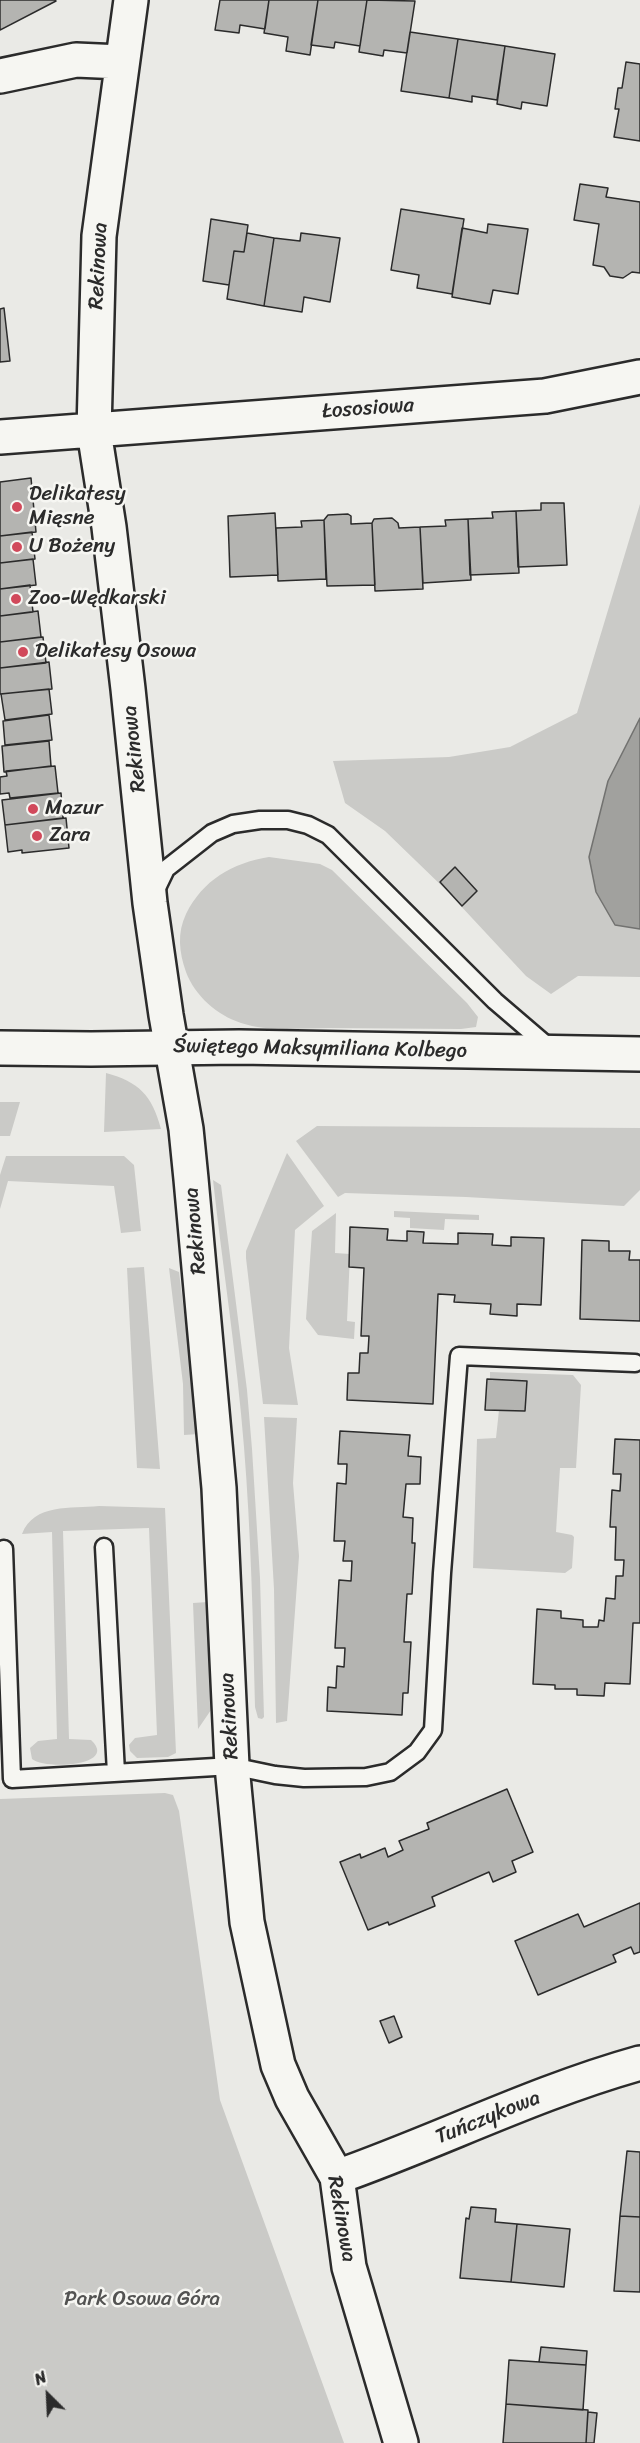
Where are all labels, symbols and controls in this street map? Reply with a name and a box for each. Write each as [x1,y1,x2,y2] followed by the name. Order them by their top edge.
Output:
[84,222,114,310] street label: Rekinowa
[321,393,415,425] street label: Łososiowa
[29,482,126,532] place label: Delikatesy Mięsne
[10,500,24,514] marker: Delikatesy Mięsne
[29,534,115,560] place label: U Bożeny
[10,540,24,554] marker: U Bożeny
[28,586,166,612] place label: Zoo-Wędkarski
[9,592,23,606] marker: Zoo-Wędkarski
[35,639,196,665] place label: Delikatesy Osowa
[16,645,30,659] marker: Delikatesy Osowa
[118,704,152,794] street label: Rekinowa
[45,796,103,822] place label: Mazur
[26,802,40,816] marker: Mazur
[49,823,90,849] place label: Zara
[30,829,44,843] marker: Zara
[173,1034,467,1064] street label: Świętego Maksymiliana Kolbego
[180,1186,212,1276] street label: Rekinowa
[215,1672,245,1760] street label: Rekinowa
[432,2086,544,2150] street label: Tuńczykowa
[321,2174,361,2264] street label: Rekinowa
[64,2287,220,2313] park label: Park Osowa Góra
[30,2363,51,2394] text: N
[18,2365,78,2425] north arrow

